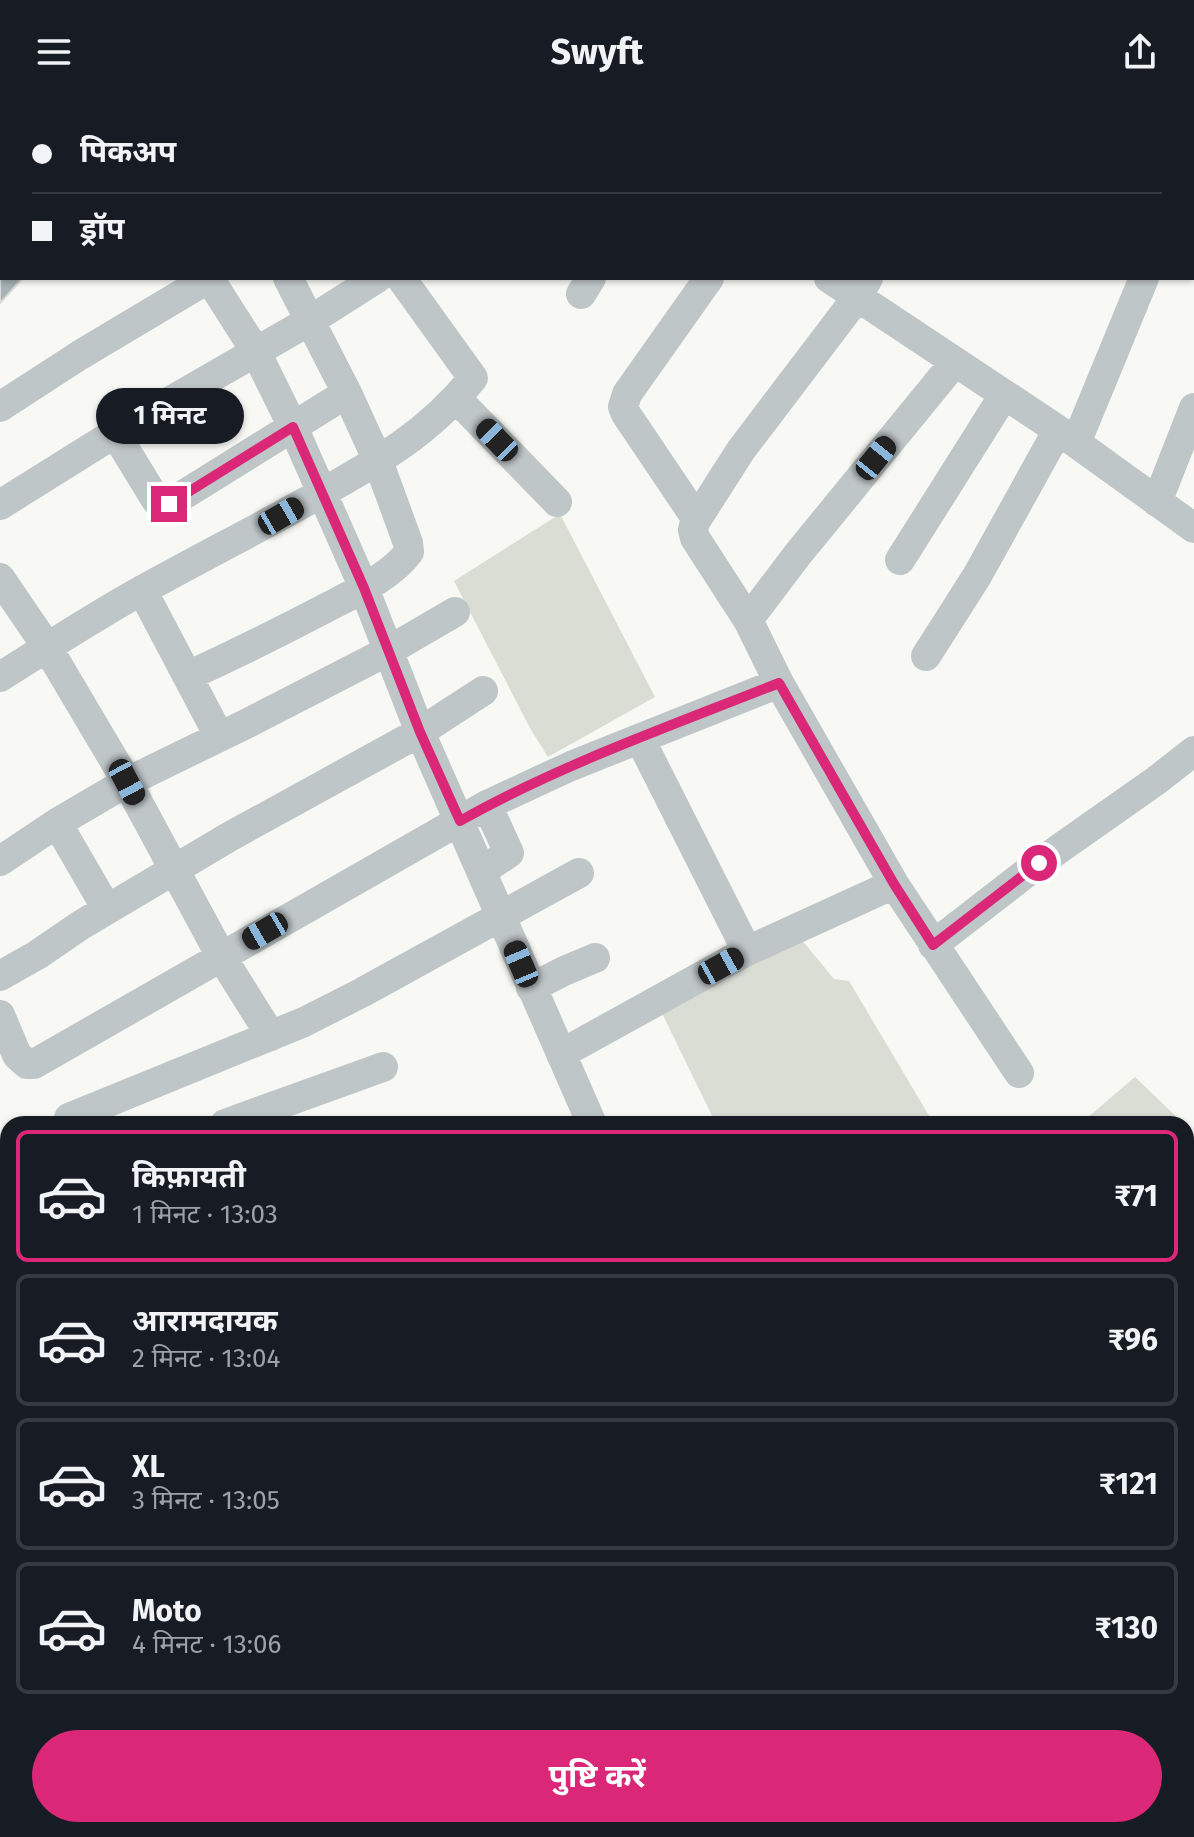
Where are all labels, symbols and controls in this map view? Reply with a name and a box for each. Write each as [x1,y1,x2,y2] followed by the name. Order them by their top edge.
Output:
[32,30,76,74] icon: menu
[551,30,643,74] text: Swyft
[1118,30,1162,74] icon: share
[80,134,176,170] text: पिकअप
[80,211,124,247] text: ड्रॉप
[95,388,243,444] callout: 1 मिनट
[134,400,206,431] text: 1 मिनट
[472,414,522,466] car
[852,432,900,484] car
[151,486,187,522] route end
[254,494,308,538] car
[105,755,149,809] car
[1021,845,1057,881] route start
[238,909,292,953] car
[501,937,541,991] car
[694,944,748,988] car
[132,1159,246,1195] text: किफ़ायती
[36,1160,108,1232] icon: car
[1114,1178,1158,1214] text: ₹71
[132,1199,278,1230] text: 1 मिनट · 13:03
[132,1303,278,1339] text: आरामदायक
[36,1304,108,1376] icon: car
[1108,1322,1158,1358] text: ₹96
[132,1343,280,1374] text: 2 मिनट · 13:04
[36,1448,108,1520] icon: car
[132,1449,165,1485] text: XL
[1099,1466,1158,1502] text: ₹121
[132,1485,280,1516] text: 3 मिनट · 13:05
[36,1592,108,1664] icon: car
[132,1593,202,1629] text: Moto
[1095,1610,1158,1646] text: ₹130
[132,1629,281,1660] text: 4 मिनट · 13:06
[32,1730,1162,1822] button: पुष्टि करें

